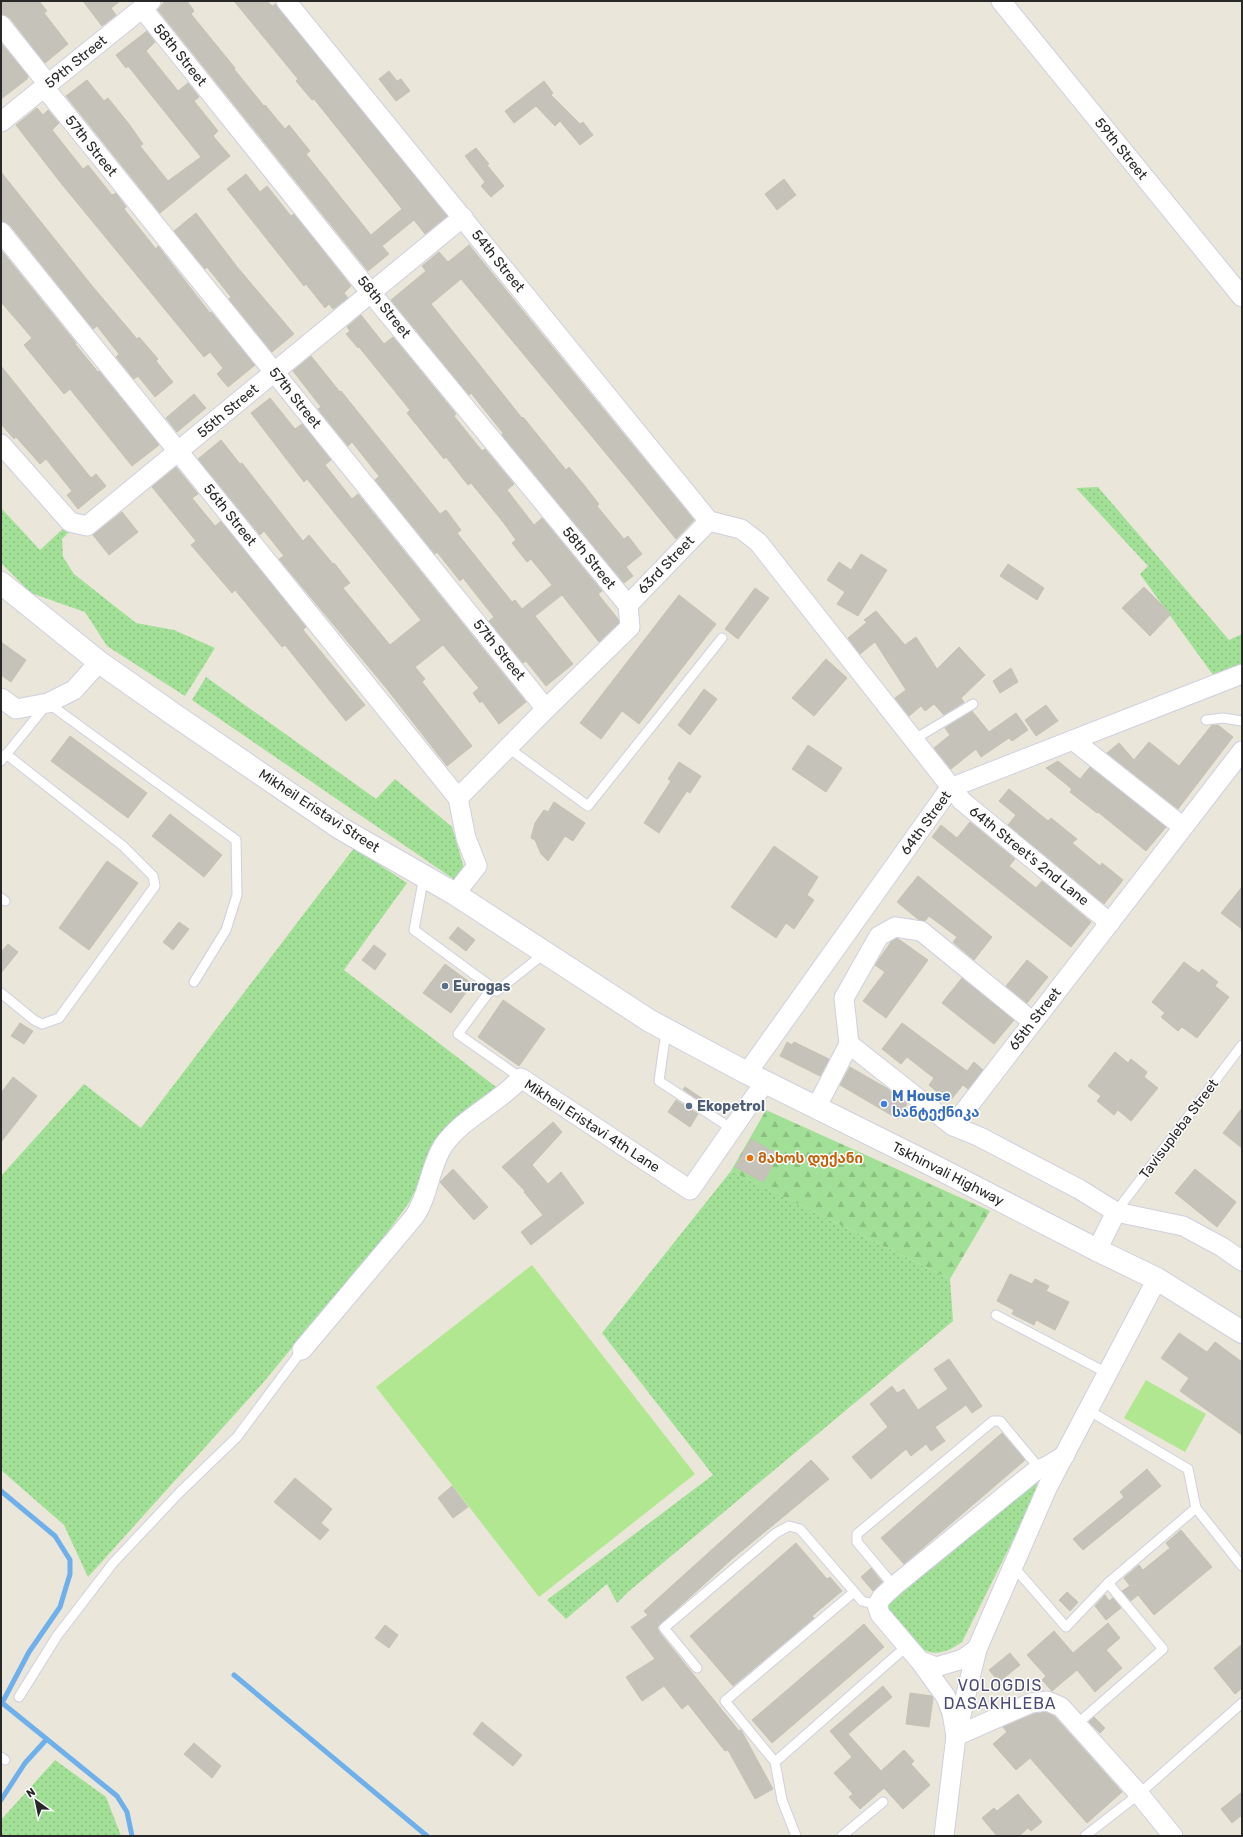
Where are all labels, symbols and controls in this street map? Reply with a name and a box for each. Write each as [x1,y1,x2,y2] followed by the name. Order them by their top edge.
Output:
[150,20,211,90] street label: 58th Street
[42,32,111,92] street label: 59th Street
[61,112,121,180] street label: 57th Street
[1091,115,1151,184] street label: 59th Street
[468,227,529,296] street label: 54th Street
[354,272,415,342] street label: 58th Street
[265,364,325,432] street label: 57th Street
[194,380,262,441] street label: 55th Street
[200,481,260,550] street label: 56th Street
[559,523,620,593] street label: 58th Street
[634,532,698,598] street label: 63rd Street
[469,616,529,684] street label: 57th Street
[255,766,383,857] street label: Mikheil Eristavi Street
[897,787,955,858] street label: 64th Street
[966,803,1092,910] street label: 64th Street's 2nd Lane
[453,978,511,995] place label: Eurogas
[440,981,450,991] marker: Eurogas
[1005,984,1065,1054] street label: 65th Street
[1136,1075,1222,1182] street label: Tavisupleba Street
[521,1076,663,1176] street label: Mikheil Eristavi 4th Lane
[892,1088,979,1121] place label: M House სანტექნიკა
[697,1098,765,1115] place label: Ekopetrol
[879,1099,889,1109] marker: M House სანტექნიკა
[684,1101,694,1111] marker: Ekopetrol
[889,1138,1007,1210] street label: Tskhinvali Highway
[758,1150,863,1167] place label: მახოს დუქანი
[745,1153,755,1163] marker: მახოს დუქანი
[944,1676,1056,1713] district label: VOLOGDIS DASAKHLEBA
[16,1781,56,1821] north arrow
[24,1785,38,1801] text: N

